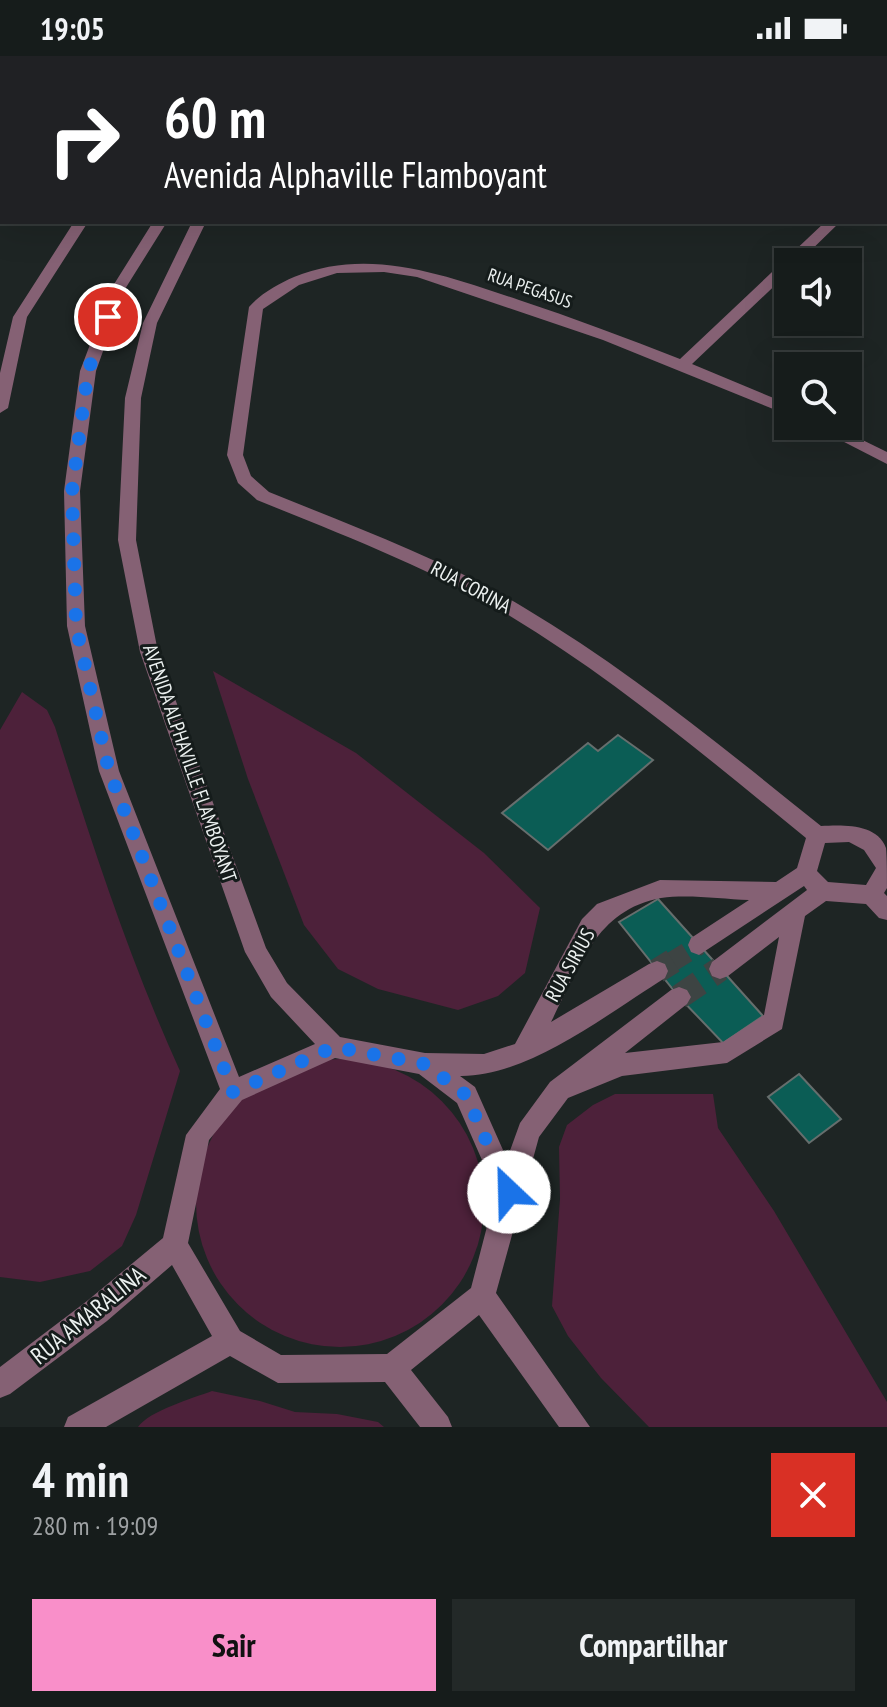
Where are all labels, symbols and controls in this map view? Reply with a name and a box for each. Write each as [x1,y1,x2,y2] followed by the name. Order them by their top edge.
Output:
[40,9,105,48] text: 19:05
[164,81,266,153] text: 60 m
[32,88,136,192] icon: right
[164,151,547,198] text: Avenida Alphaville Flamboyant
[774,248,862,440] map controls
[774,248,862,336] button: sound
[485,263,576,313] street label: RUA PEGASUS
[74,283,142,351] pin
[86,295,130,339] icon: arrive
[774,352,862,440] button: search
[426,555,516,619] street label: RUA CORINA
[137,641,243,885] street label: AVENIDA ALPHAVILLE FLAMBOYANT
[539,924,601,1006] street label: RUA SIRIUS
[467,1150,551,1234] position arrow
[24,1259,152,1371] street label: RUA AMARALINA
[32,1448,129,1510] text: 4 min
[771,1453,855,1537] button: close
[32,1509,158,1542] text: 280 m · 19:09
[32,1599,436,1691] button: Sair
[452,1599,855,1691] button: Compartilhar

